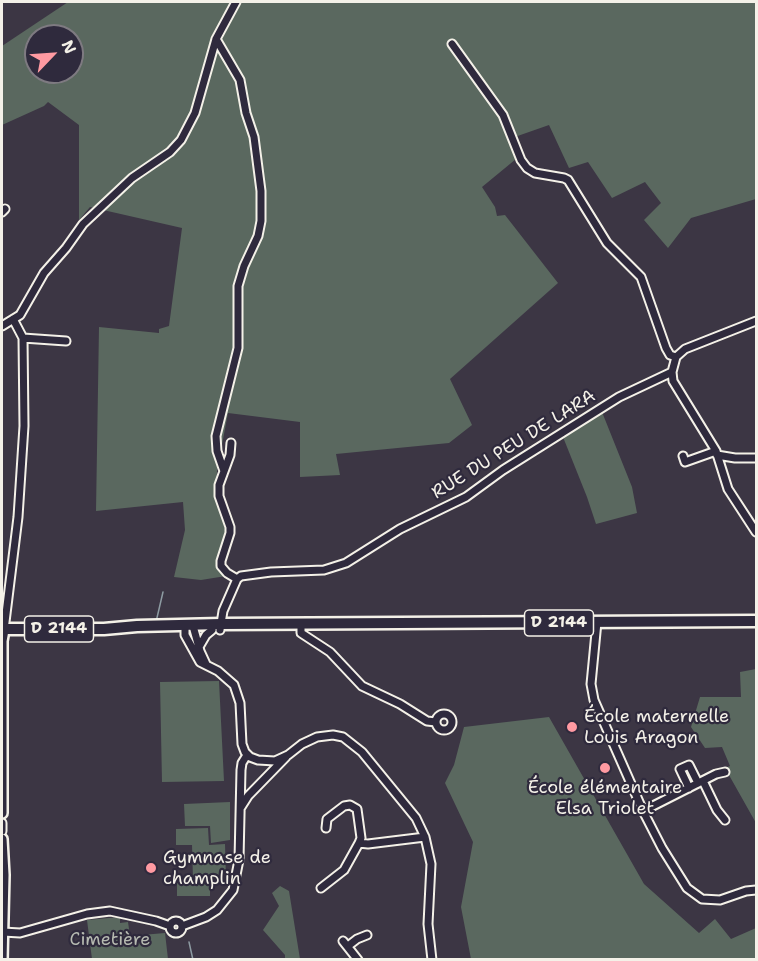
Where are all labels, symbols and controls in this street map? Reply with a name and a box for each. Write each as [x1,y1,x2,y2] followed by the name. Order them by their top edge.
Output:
[24,24,84,84] north arrow
[57,37,81,57] text: N
[428,386,600,504] street label: RUE DU PEU DE LARA
[524,610,594,636] road number: D 2144
[25,616,94,642] road number: D 2144
[584,706,729,748] place label: École maternelle Louis Aragon
[565,720,579,734] marker: École maternelle Louis Aragon
[598,761,612,775] marker: École élémentaire Elsa Triolet
[528,777,682,820] place label: École élémentaire Elsa Triolet
[163,847,271,890] place label: Gymnase de champlin
[144,861,158,875] marker: Gymnase de champlin
[69,929,151,951] park label: Cimetière

